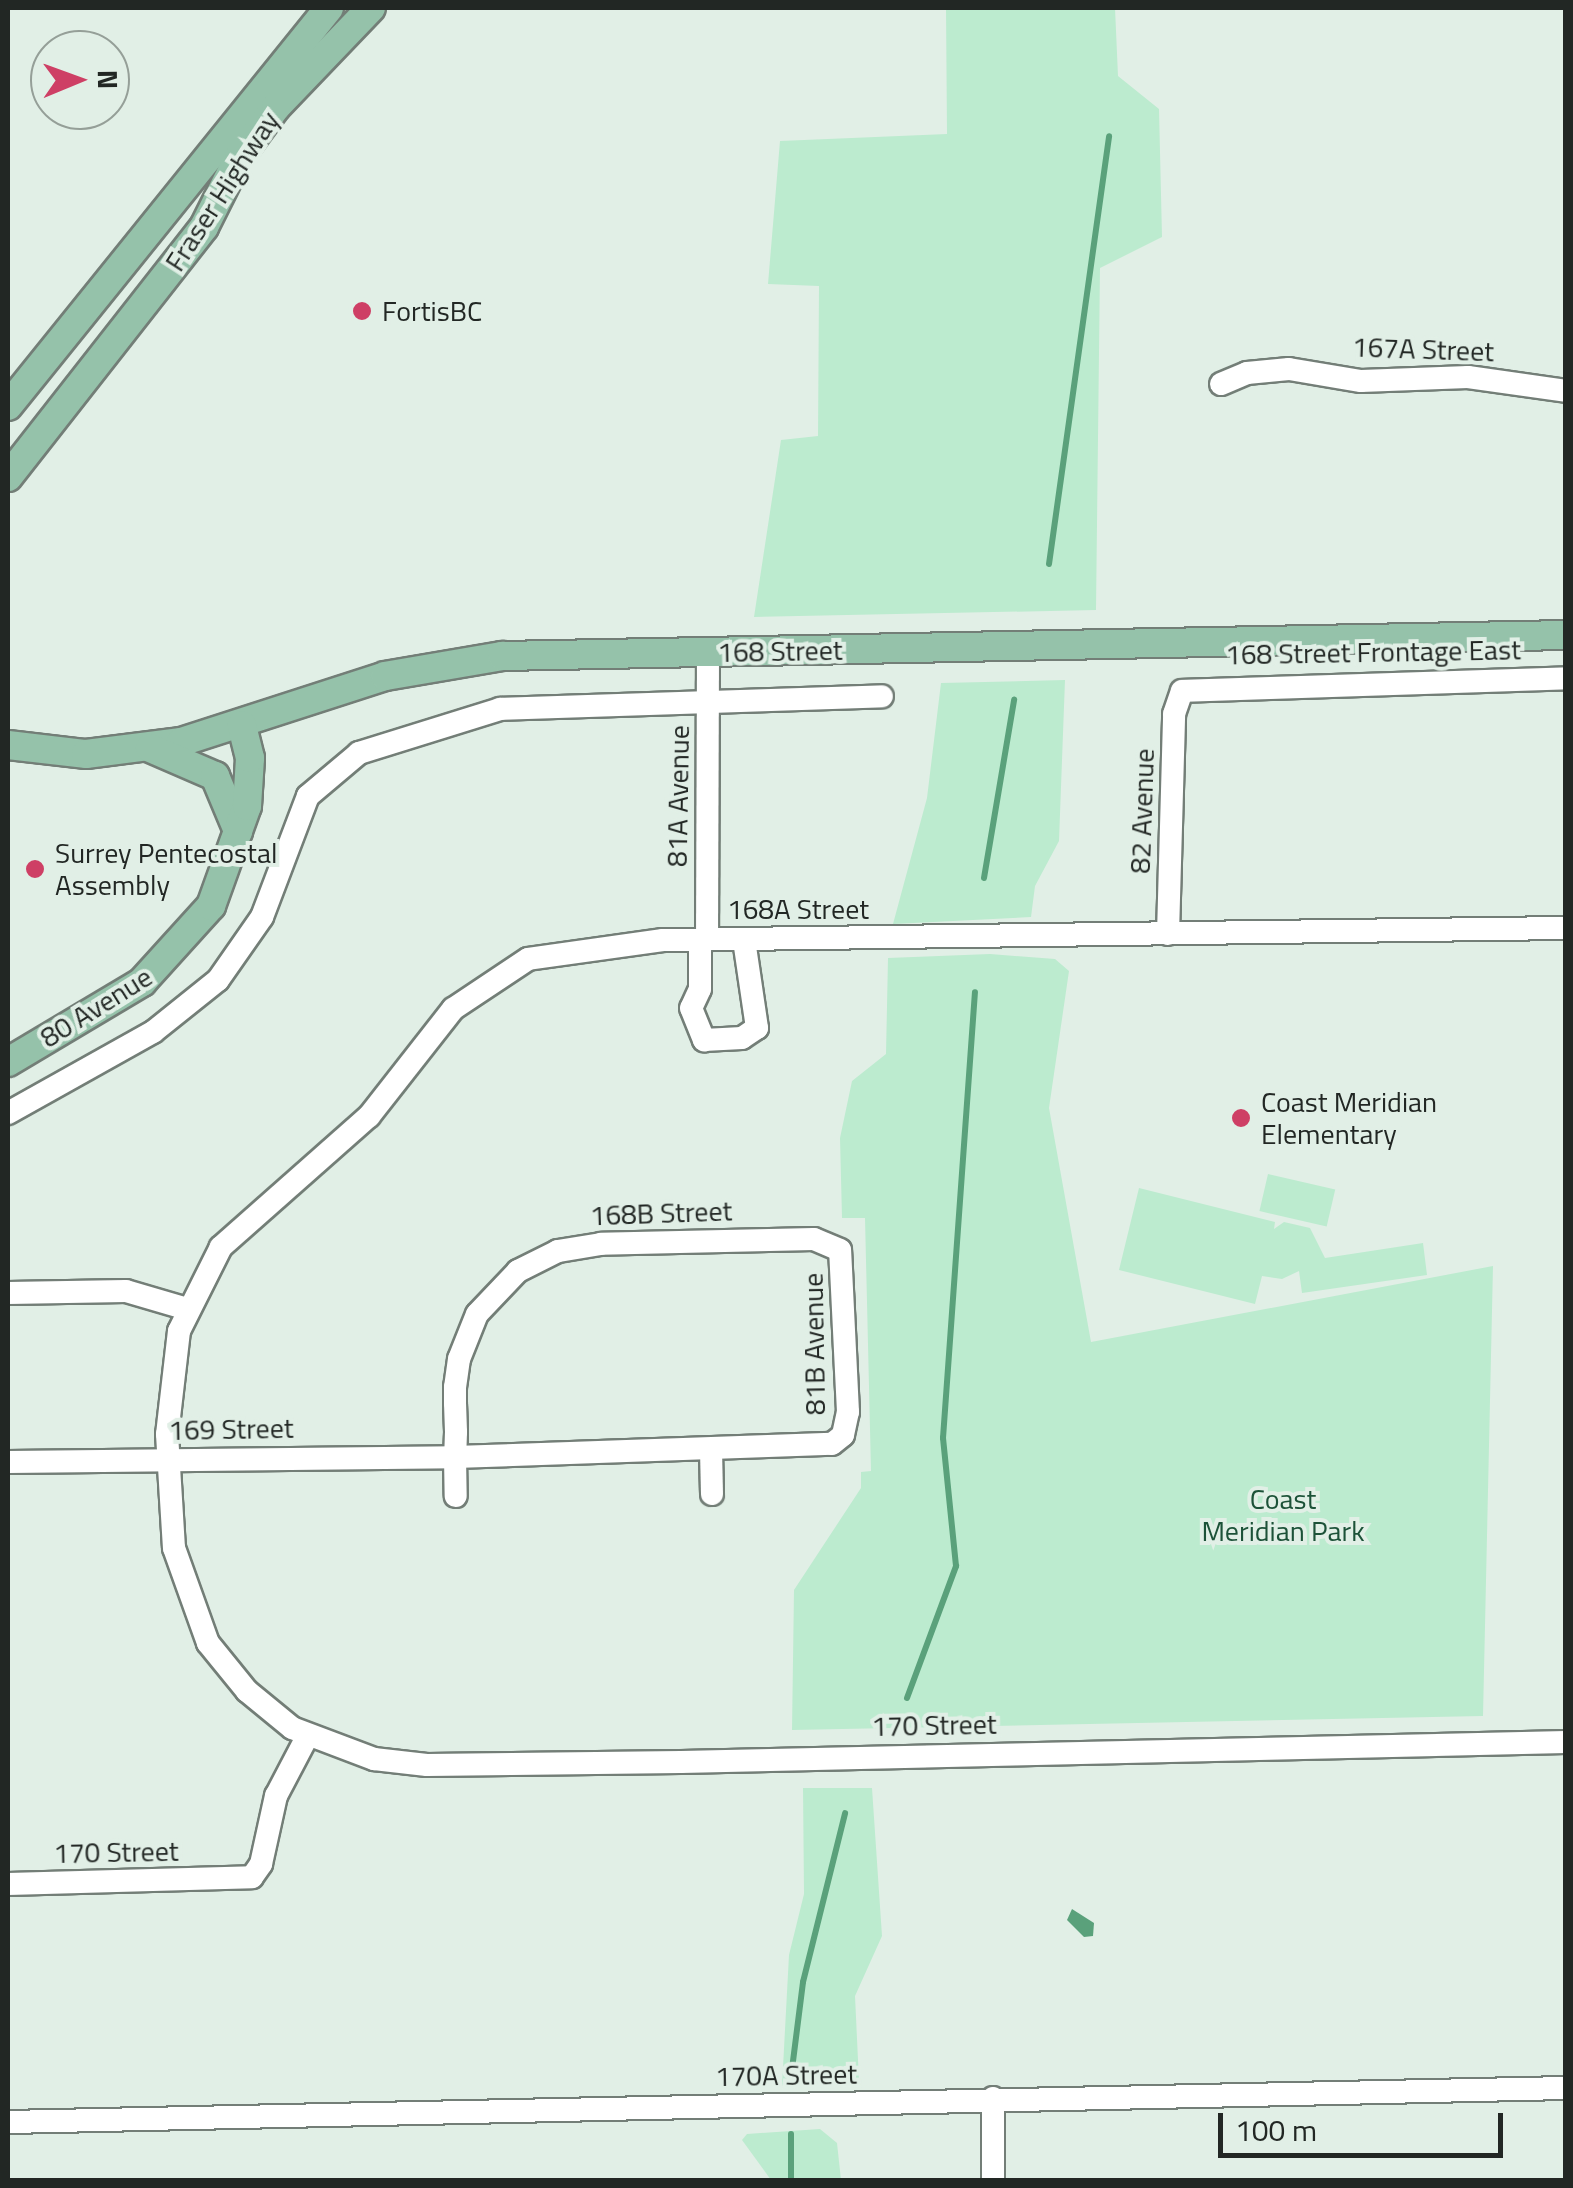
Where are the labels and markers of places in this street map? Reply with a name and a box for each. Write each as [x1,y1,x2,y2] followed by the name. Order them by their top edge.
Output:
[382,294,482,328] place label: FortisBC
[351,300,373,322] marker: FortisBC
[55,836,277,902] place label: Surrey Pentecostal Assembly
[24,858,46,880] marker: Surrey Pentecostal Assembly
[1261,1085,1437,1151] place label: Coast Meridian Elementary
[1230,1107,1252,1129] marker: Coast Meridian Elementary

